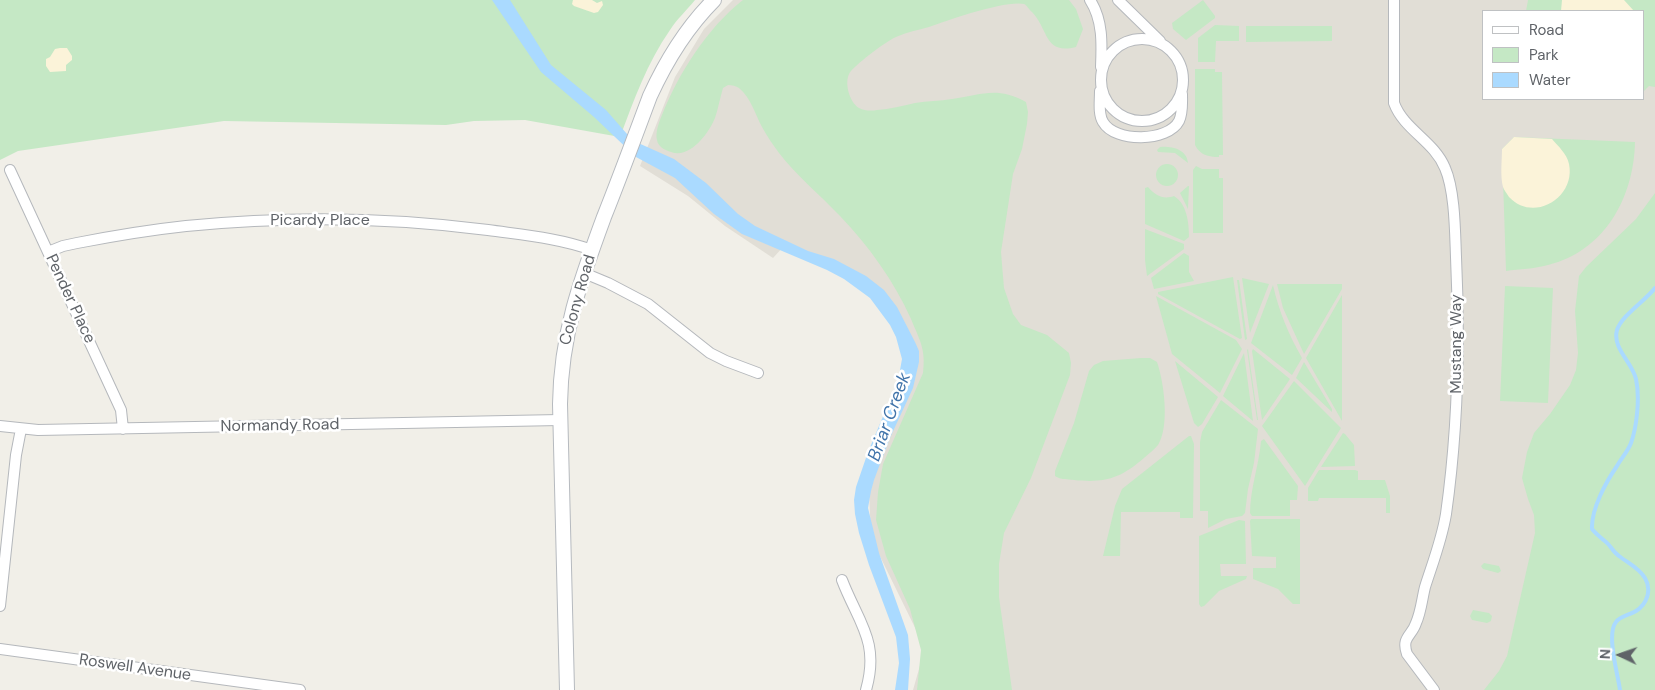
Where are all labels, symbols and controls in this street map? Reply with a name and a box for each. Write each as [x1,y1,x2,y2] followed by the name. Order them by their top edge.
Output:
[1482,10,1645,100] legend
[1529,20,1564,40] text: Road
[1529,45,1559,65] text: Park
[1529,70,1570,90] text: Water
[270,211,370,231] street label: Picardy Place
[41,251,99,347] street label: Pender Place
[556,252,600,348] street label: Colony Road
[1447,294,1467,394] street label: Mustang Way
[864,370,916,464] water label: Briar Creek
[220,415,340,437] street label: Normandy Road
[1595,630,1645,680] north arrow
[1596,649,1614,660] text: N
[78,651,192,685] street label: Roswell Avenue

